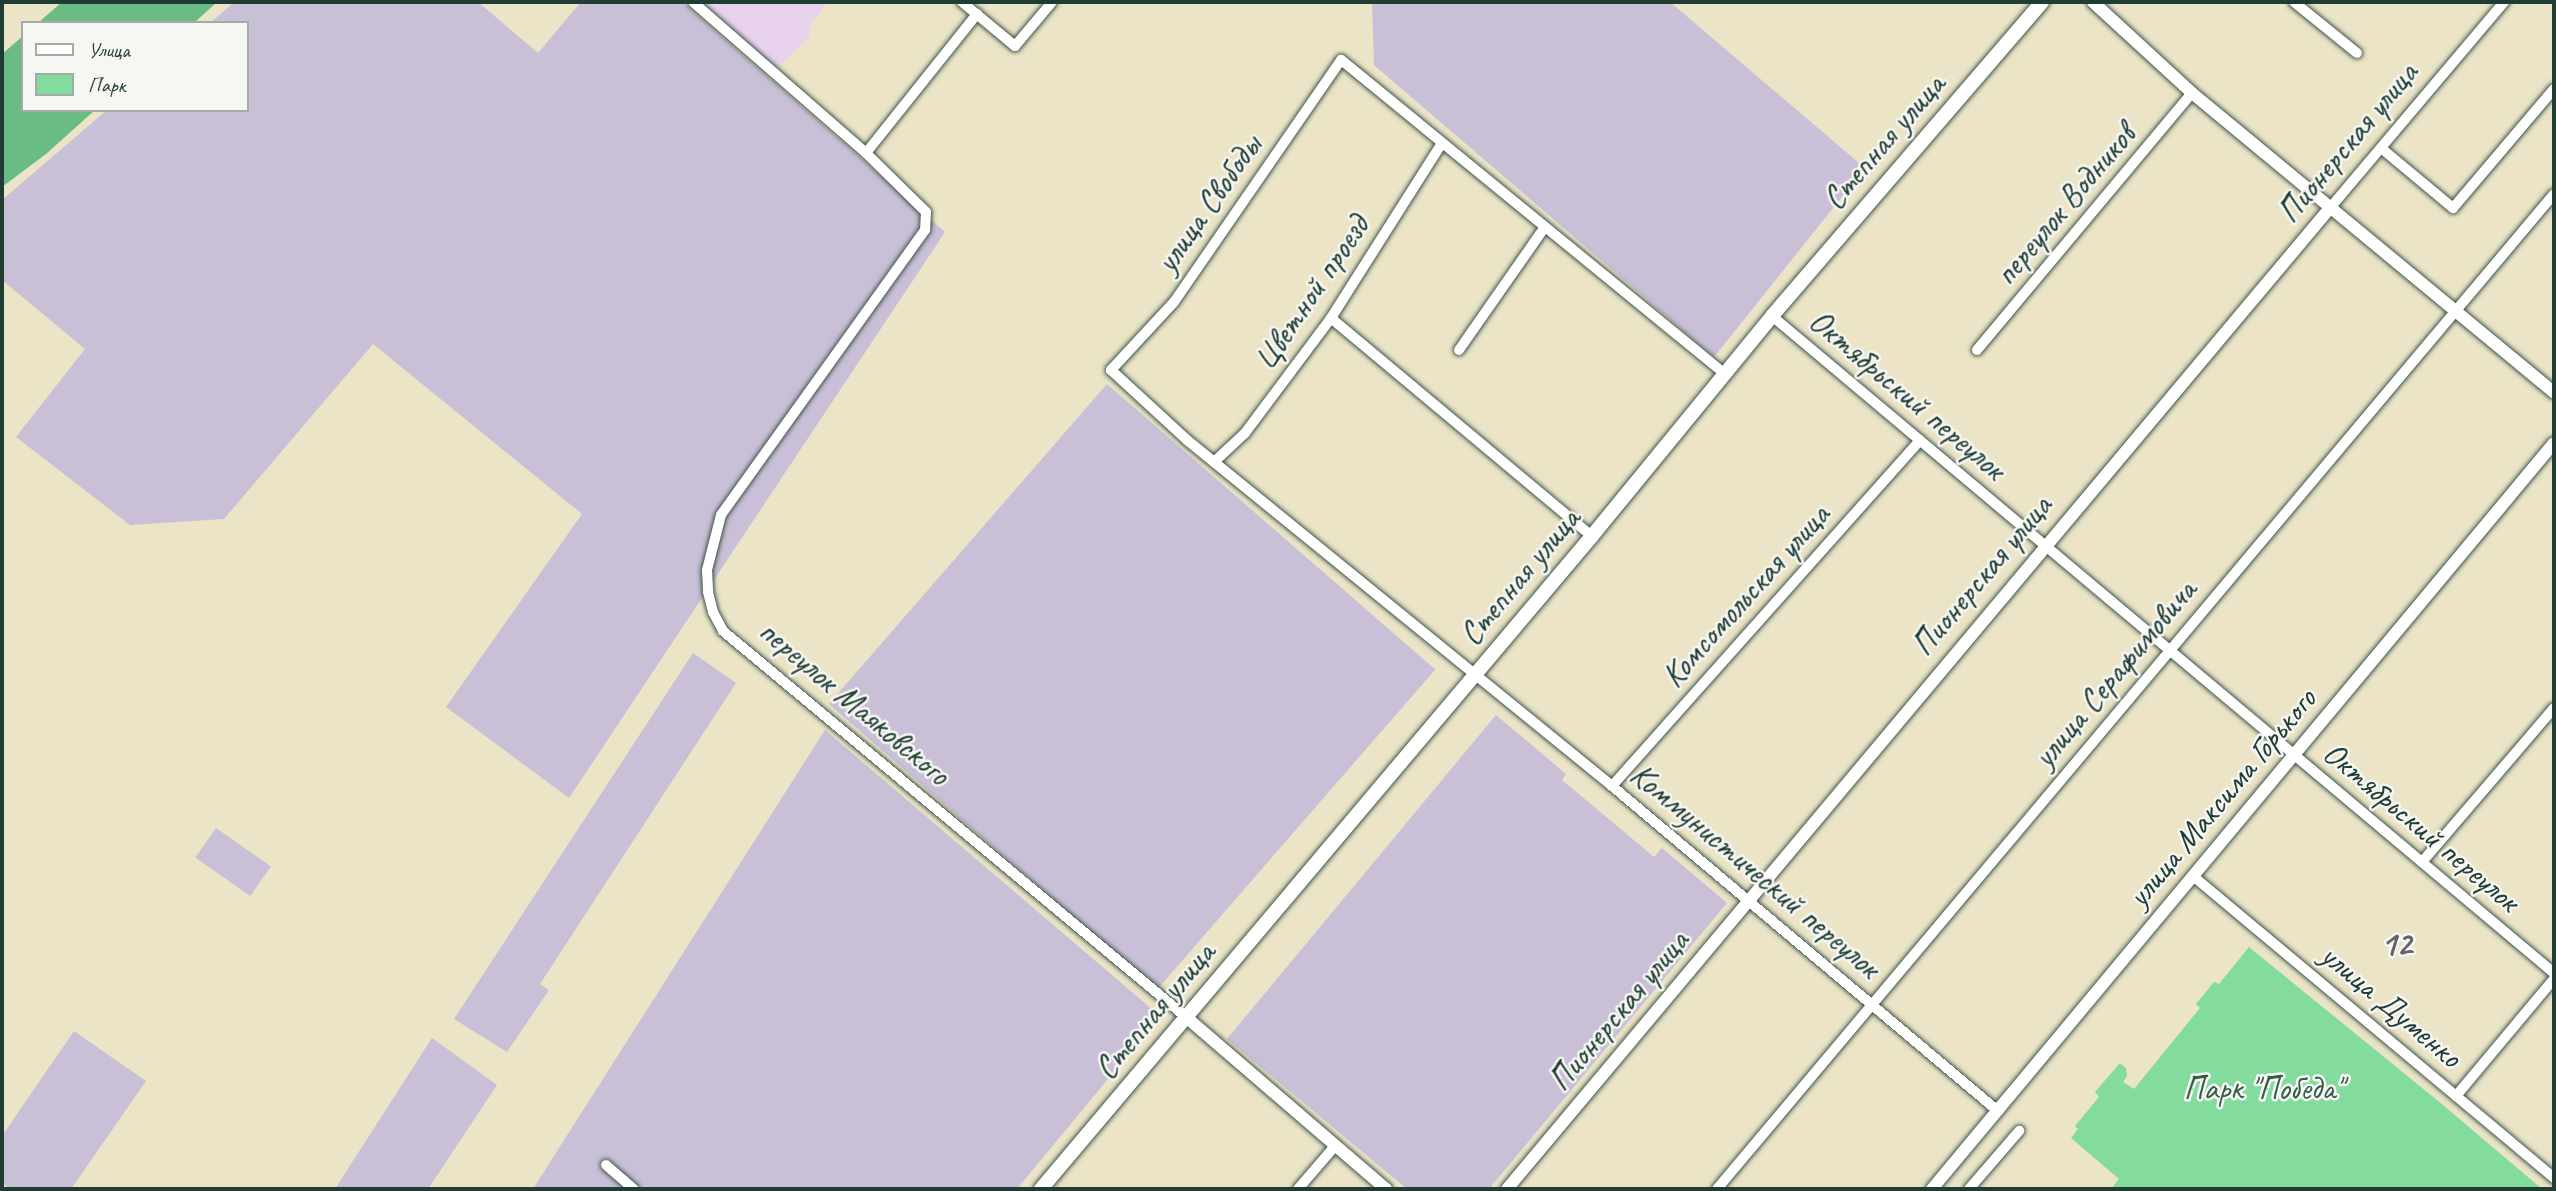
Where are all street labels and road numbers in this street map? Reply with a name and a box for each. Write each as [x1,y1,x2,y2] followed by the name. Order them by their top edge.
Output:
[2268,53,2428,233] street label: Пионерская улица
[1814,66,1954,218] street label: Степная улица
[1985,115,2145,295] street label: переулок Водников
[1148,129,1270,279] street label: улица Свободы
[1246,208,1378,378] street label: Цветной проезд
[1801,301,2013,489] street label: Октябрьский переулок
[1902,486,2062,666] street label: Пионерская улица
[1652,495,1840,697] street label: Комсомольская улица
[1451,500,1589,654] street label: Степная улица
[2025,573,2205,775] street label: улица Серафимовича
[750,611,958,795] street label: переулок Маяковского
[2120,682,2324,914] street label: улица Максима Горького
[2315,733,2527,921] street label: Октябрьский переулок
[1622,755,1888,987] street label: Коммунистический переулок
[1539,921,1699,1101] street label: Пионерская улица
[1086,934,1224,1088] street label: Степная улица
[2313,936,2469,1076] street label: улица Думенко

